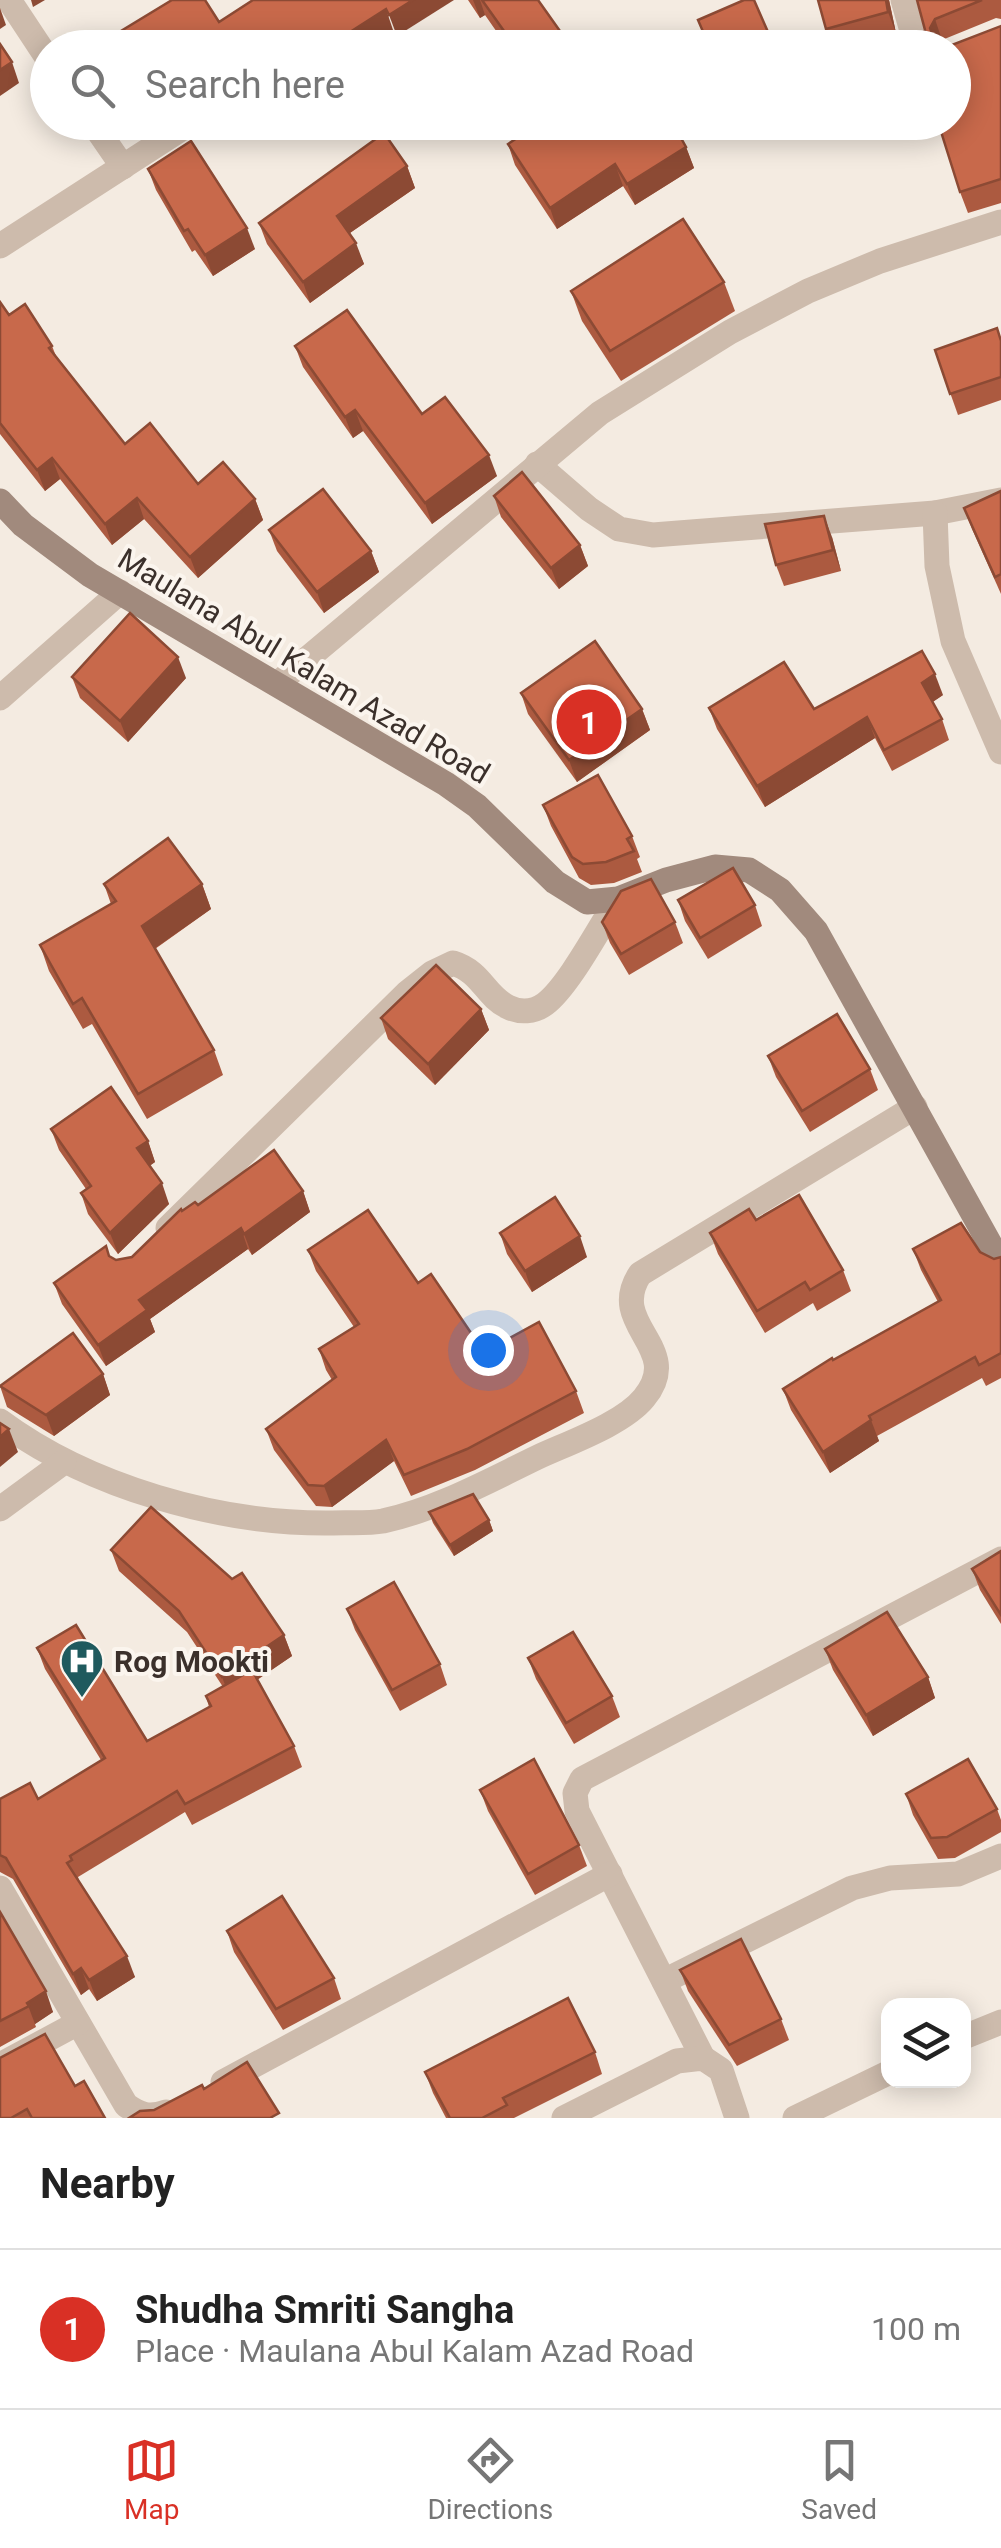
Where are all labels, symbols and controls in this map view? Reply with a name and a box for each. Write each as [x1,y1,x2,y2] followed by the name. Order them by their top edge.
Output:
[30,30,971,140] search box
[65,58,120,113] icon: search
[145,63,345,107] text: Search here
[112,541,496,791] street label: Maulana Abul Kalam Azad Road
[556,684,622,760] pin: 1
[463,1325,514,1376] your location
[59,1638,105,1699] hospital icon: Rog Mookti
[114,1644,269,1679] place label: Rog Mookti
[881,1998,971,2088] map controls
[881,1998,971,2088] button: layers
[40,2159,175,2208] text: Nearby
[135,2288,514,2332] text: Shudha Smriti Sangha
[63,2310,82,2348] text: 1
[871,2310,961,2348] text: 100 m
[135,2332,694,2370] text: Place · Maulana Abul Kalam Azad Road
[124,2433,179,2526] tab: Map
[427,2433,553,2526] tab: Directions
[801,2433,877,2526] tab: Saved

